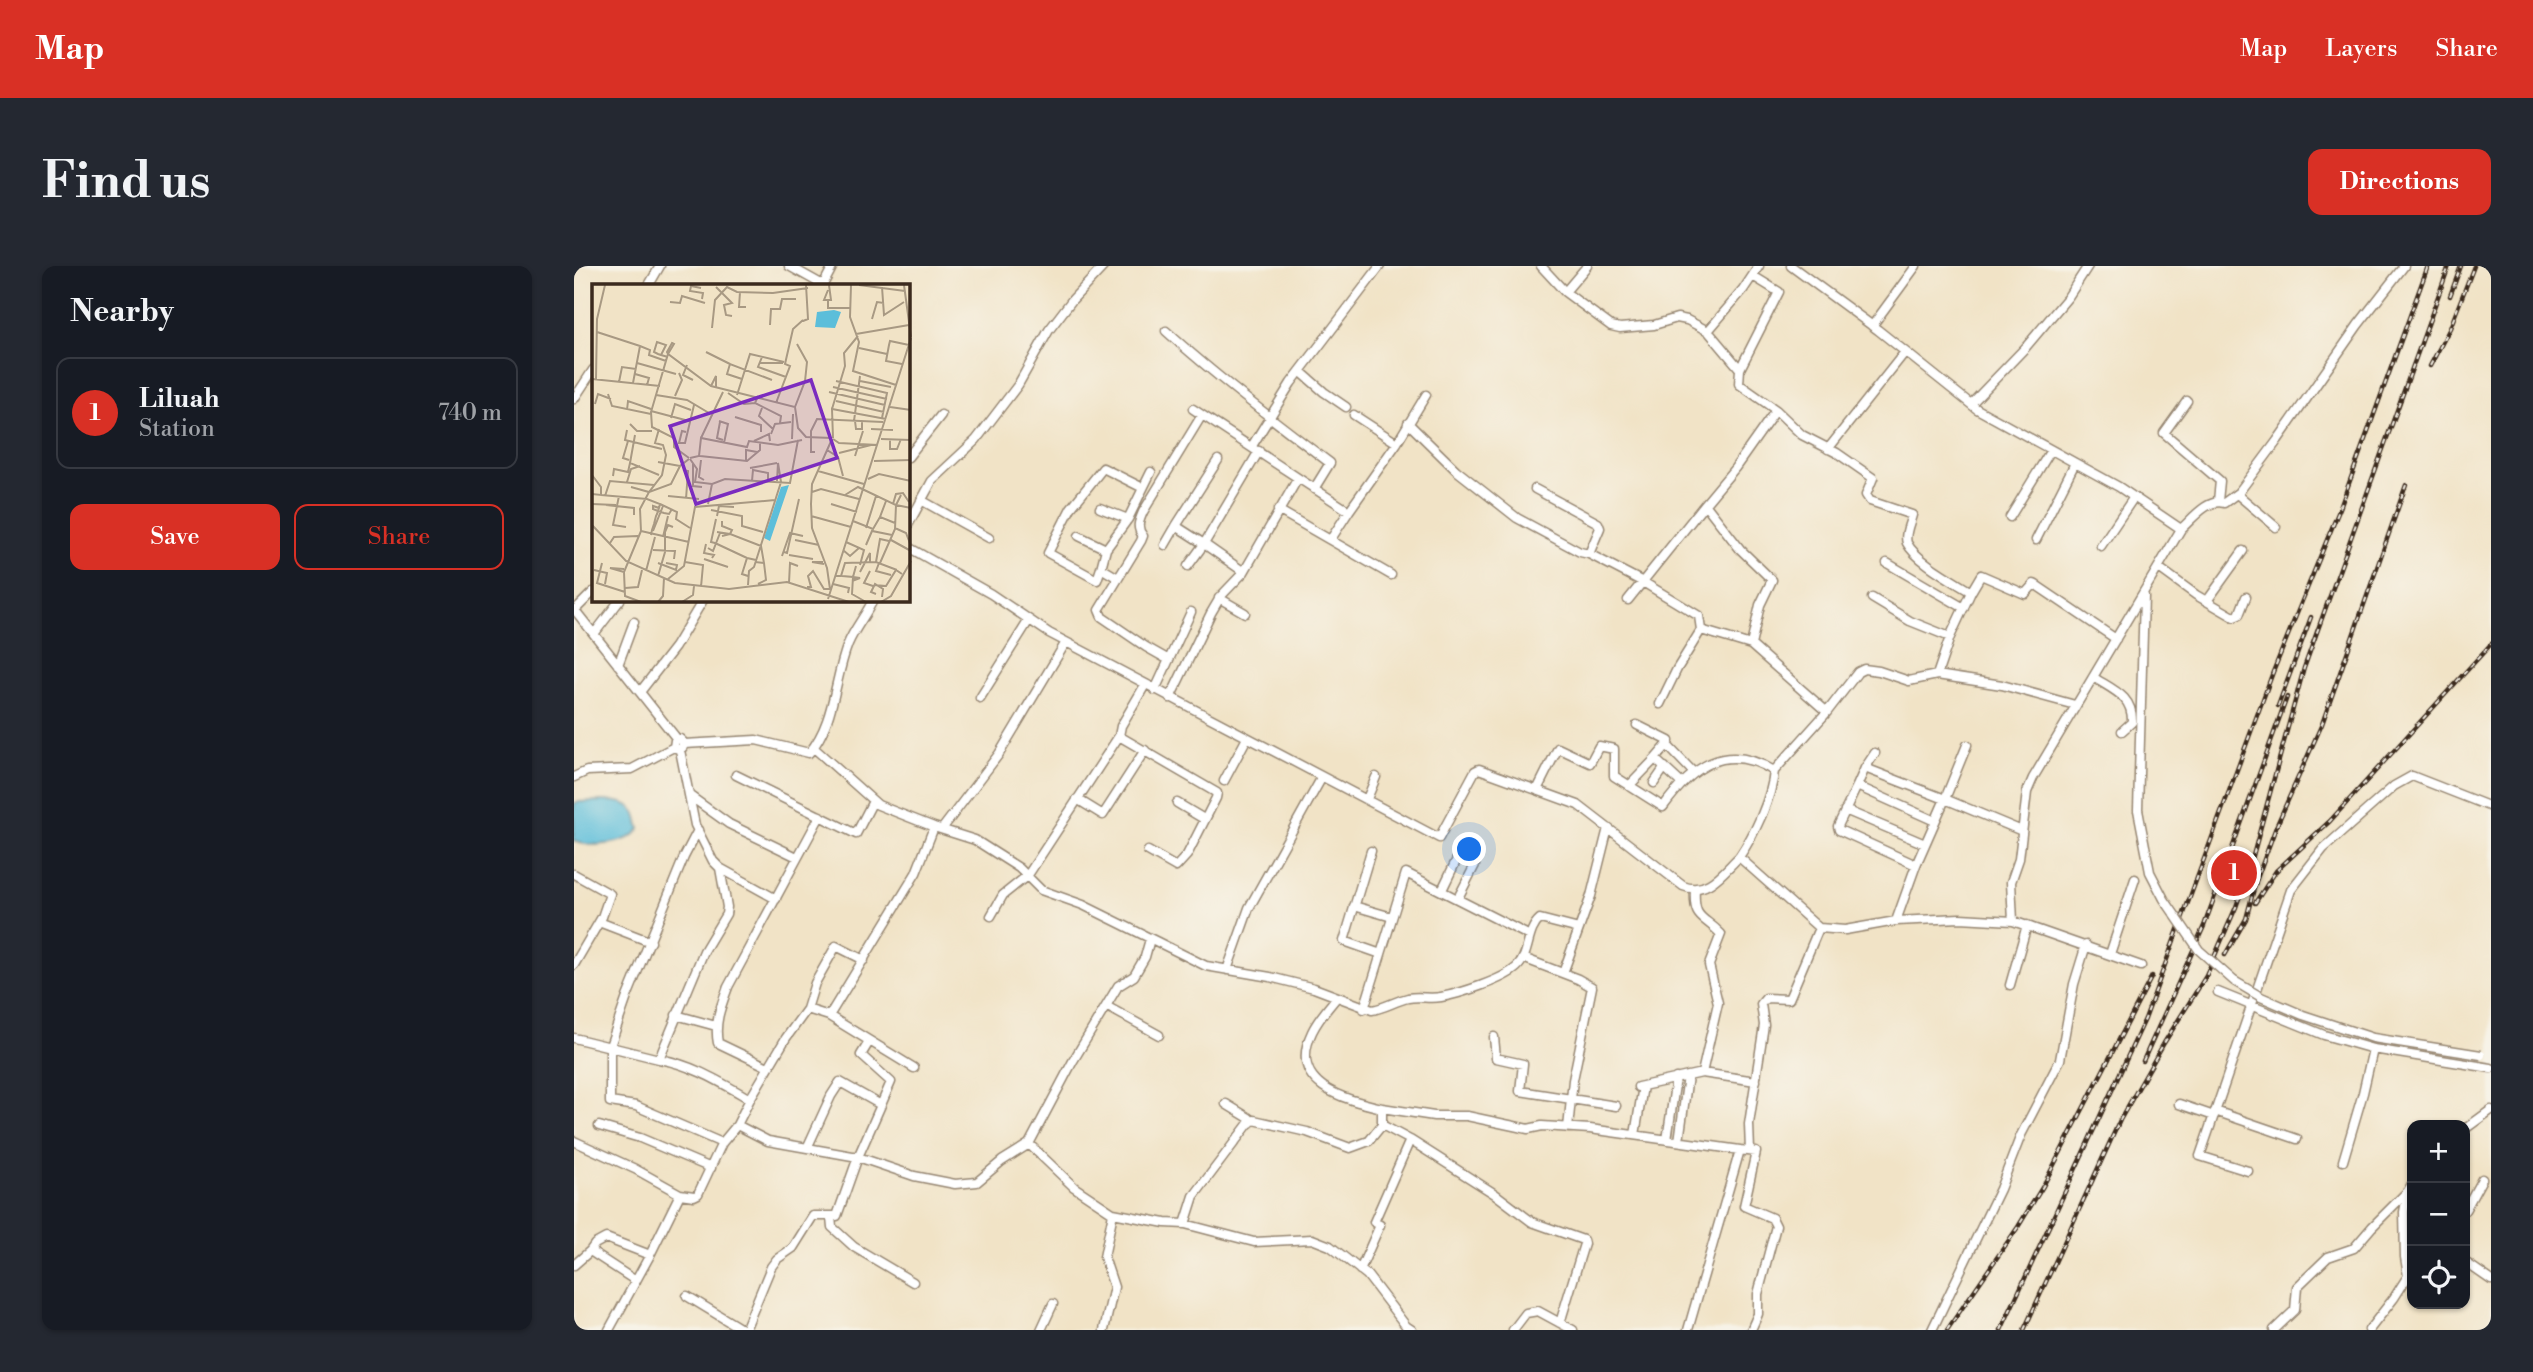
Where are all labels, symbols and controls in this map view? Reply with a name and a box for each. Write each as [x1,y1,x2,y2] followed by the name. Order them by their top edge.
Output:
[35,29,104,70] text: Map
[2240,34,2287,64] text: Map
[2325,34,2397,64] text: Layers
[2435,34,2498,64] text: Share
[2308,149,2491,215] button: Directions
[42,152,211,213] text: Find us
[592,284,910,602] inset map
[70,293,174,331] text: Nearby
[139,383,220,415] text: Liluah
[89,399,101,427] text: 1
[438,399,502,427] text: 740 m
[139,415,215,443] text: Station
[70,504,280,570] button: Save
[294,504,504,570] button: Share
[1452,832,1486,866] your location
[2211,847,2257,899] pin: 1
[2407,1120,2470,1309] map controls
[2407,1120,2470,1183] button: +
[2407,1183,2470,1246] button: −
[2407,1246,2470,1309] button: locate

